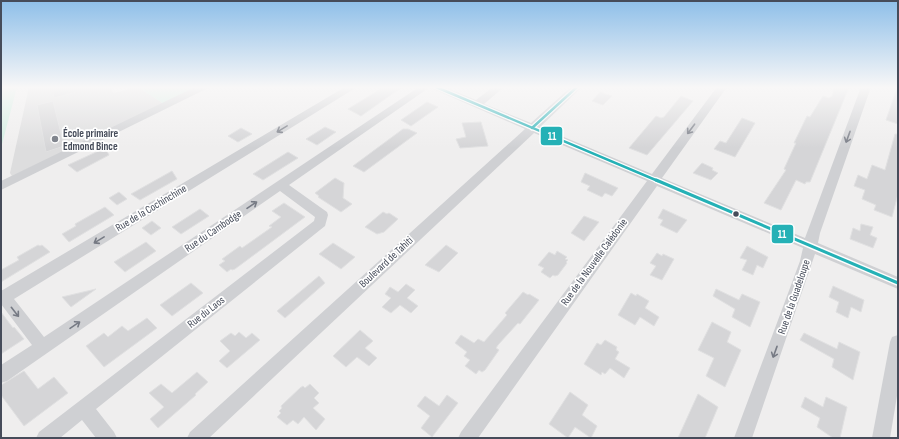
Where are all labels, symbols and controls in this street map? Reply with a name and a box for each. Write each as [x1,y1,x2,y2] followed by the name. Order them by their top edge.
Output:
[687,124,695,135] one-way arrow
[276,125,288,133] one-way arrow
[540,126,563,146] line badge: 11
[63,127,118,153] place label: École primaire Edmond Bince
[548,130,557,143] text: 11
[843,130,851,142] one-way arrow
[50,134,60,144] marker: École primaire Edmond Bince
[113,182,189,234] street label: Rue de la Cochinchine
[246,200,257,209] one-way arrow
[182,207,244,255] street label: Rue du Cambodge
[731,209,741,219] unlabelled marker
[558,216,630,308] street label: Rue de la Nouvelle Calédonie
[771,224,794,244] line badge: 11
[778,228,787,241] text: 11
[356,234,416,290] street label: Boulevard de Tahiti
[93,236,105,244] one-way arrow
[775,258,813,336] street label: Rue de la Guadeloupe
[185,293,227,331] street label: Rue du Laos
[11,306,20,317] one-way arrow
[69,321,80,329] one-way arrow
[770,346,778,358] one-way arrow

